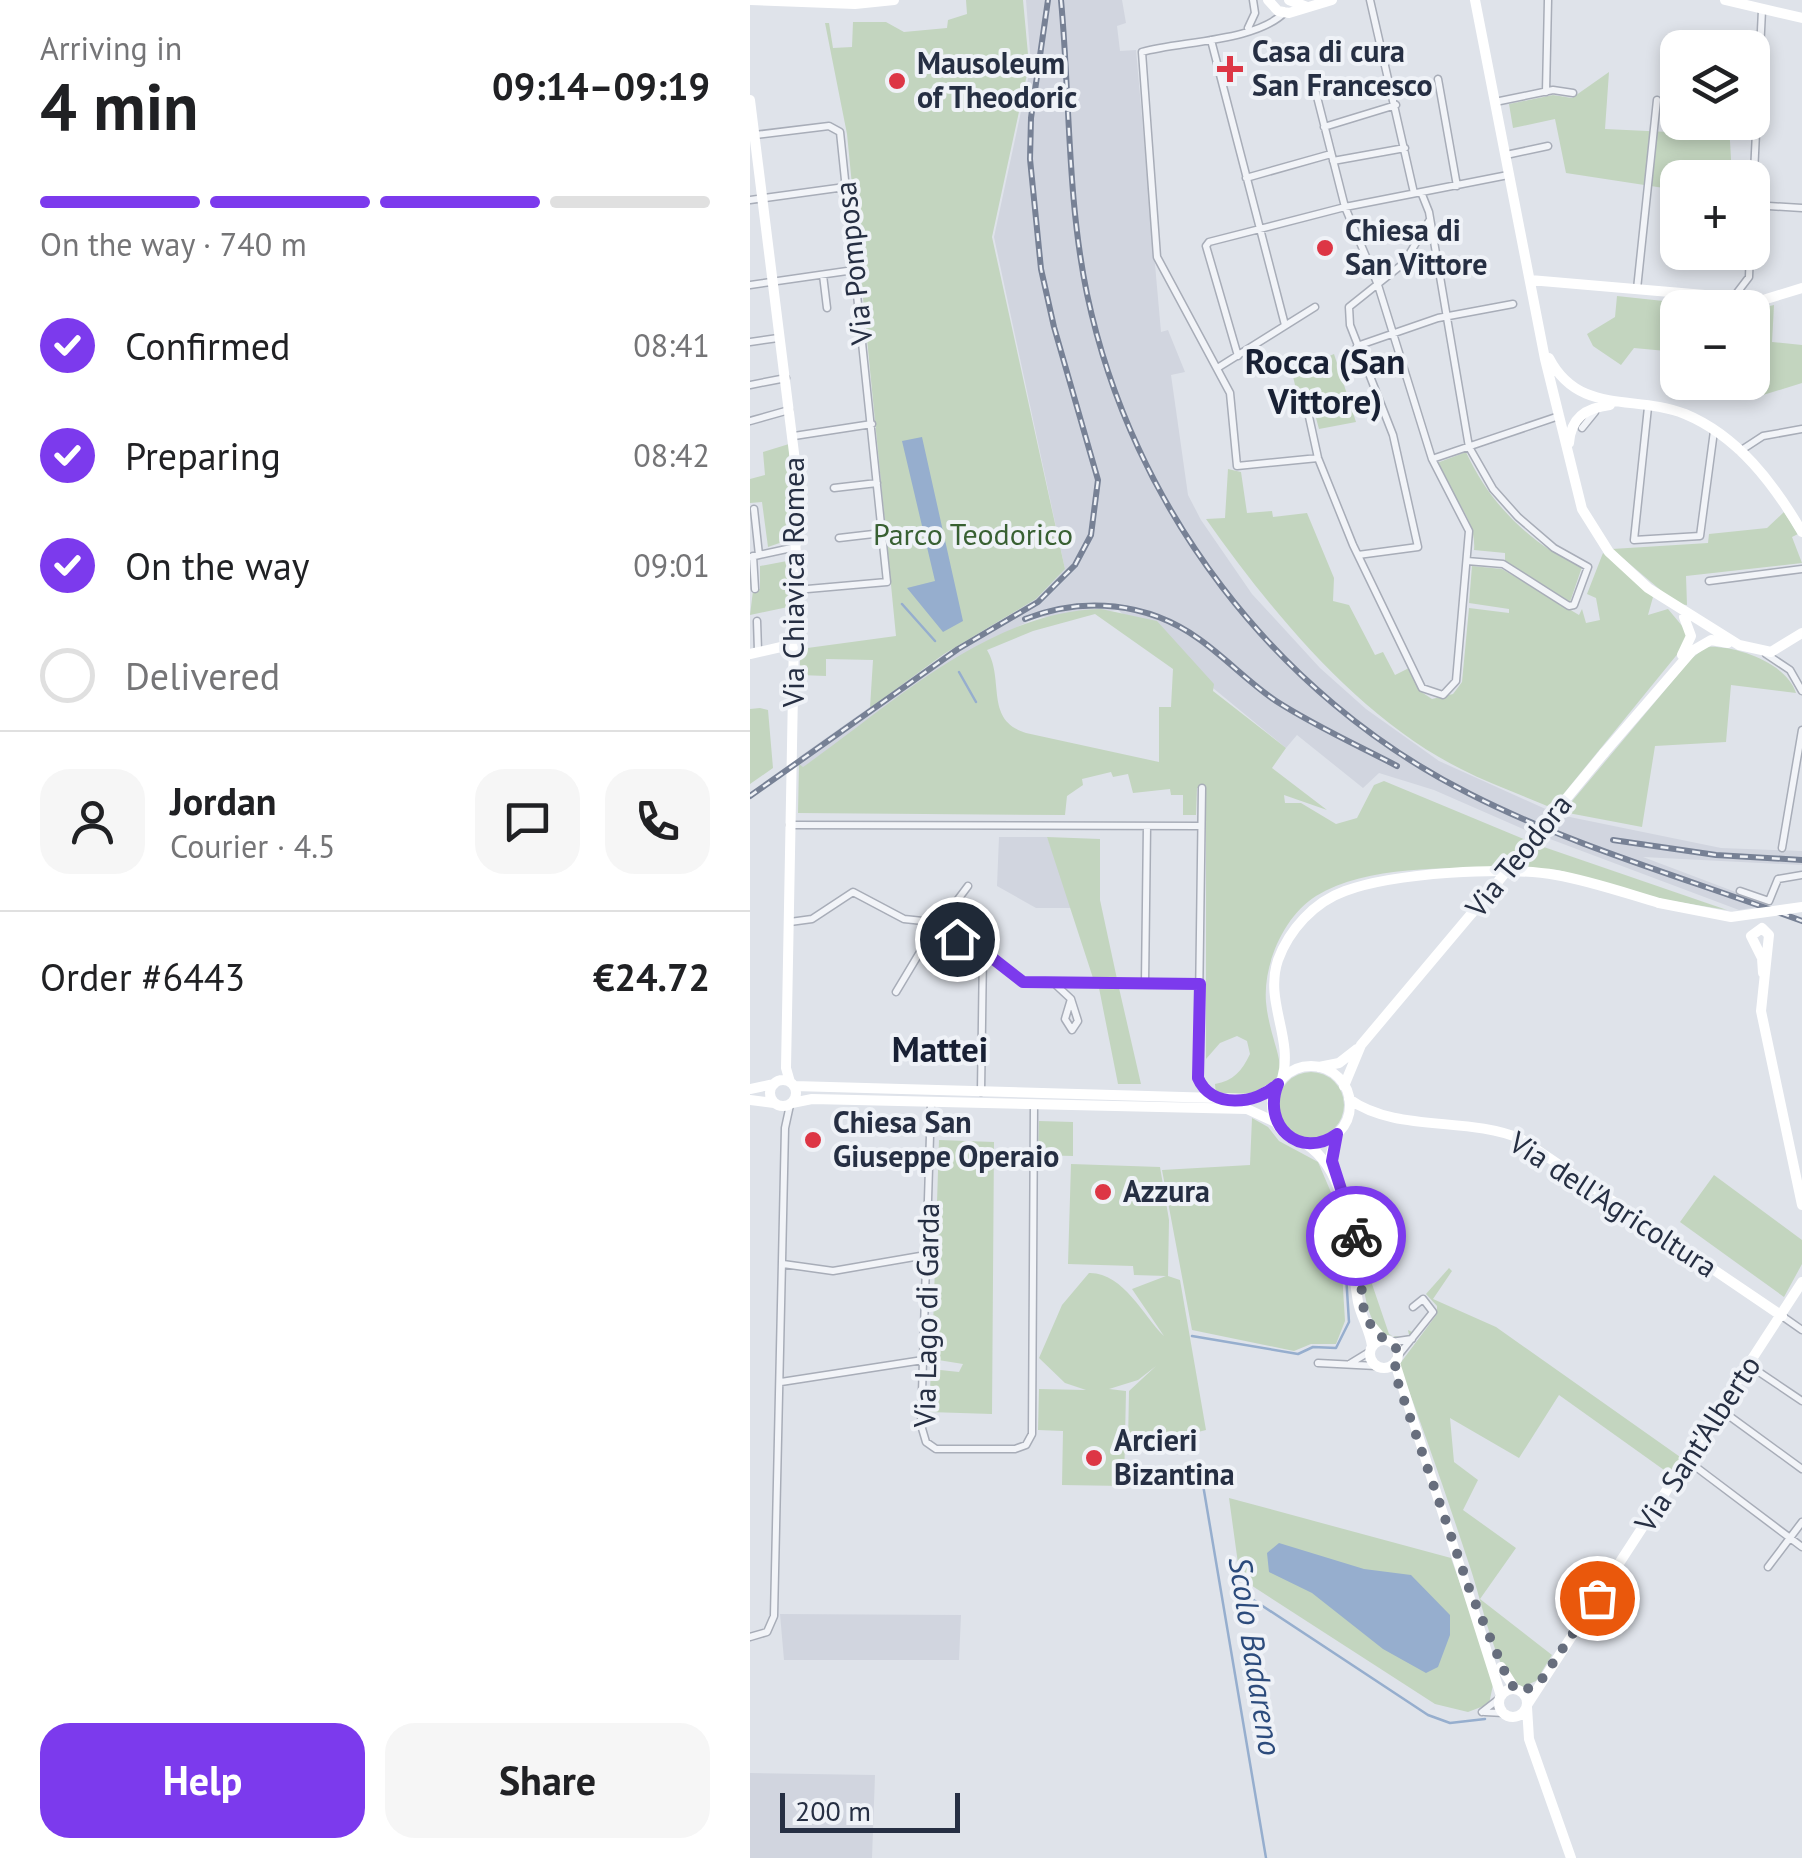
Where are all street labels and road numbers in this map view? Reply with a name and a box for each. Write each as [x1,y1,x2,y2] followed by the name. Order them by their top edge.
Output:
[825,180,881,348] street label: Via Pomposa
[773,457,812,708] street label: Via Chiavica Romea
[1455,785,1580,926] street label: Via Teodora
[1502,1121,1725,1286] street label: Via dell'Agricoltura
[904,1202,947,1429] street label: Via Lago di Garda
[1625,1347,1768,1540] street label: Via Sant'Alberto

